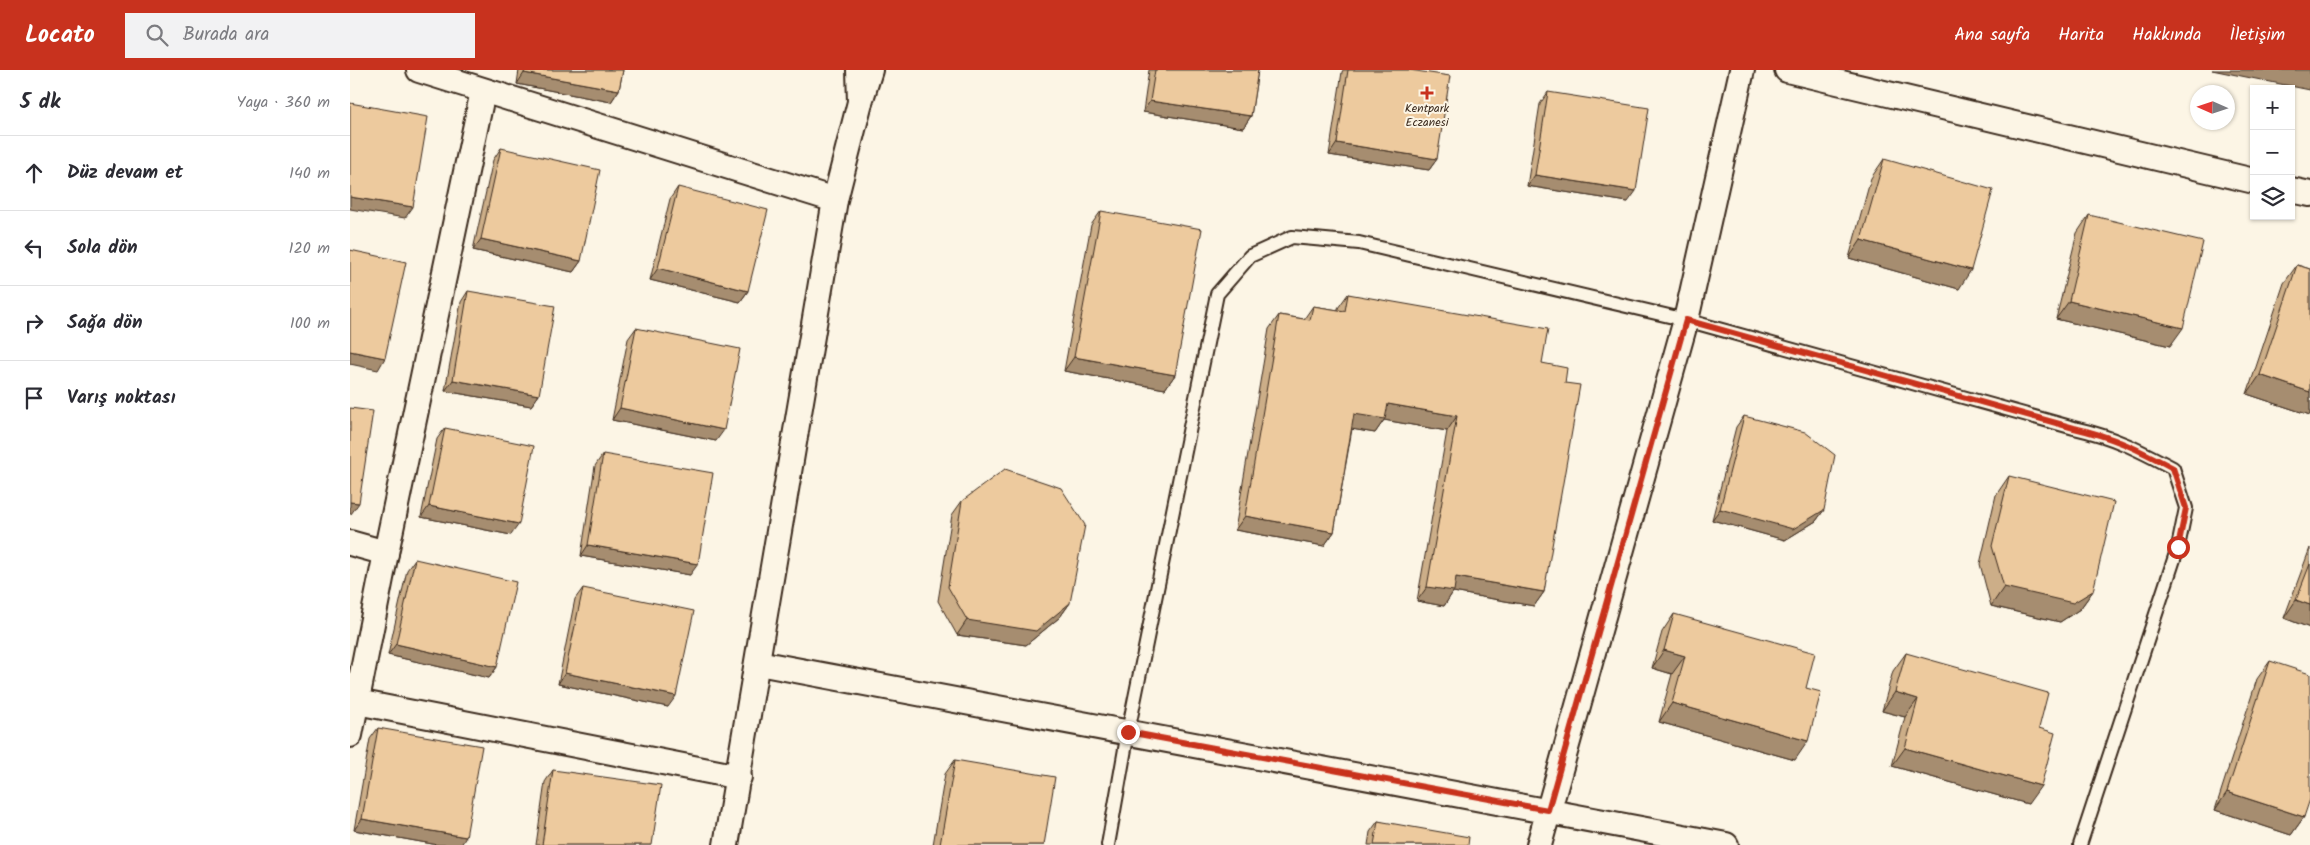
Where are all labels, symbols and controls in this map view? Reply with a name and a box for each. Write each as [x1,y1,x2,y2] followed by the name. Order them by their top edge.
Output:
[125,13,475,58] search box
[25,16,95,55] text: Locato
[183,20,269,50] text: Burada ara
[143,21,171,49] icon: search
[1954,21,2030,50] text: Ana sayfa
[2058,21,2104,50] text: Harita
[2132,21,2201,50] text: Hakkında
[2229,21,2285,50] text: İletişim
[2190,85,2235,130] north arrow
[2250,85,2295,220] map controls
[2250,85,2295,130] button: +
[20,86,60,119] text: 5 dk
[1421,87,1433,99] marker: Kentpark Eczanesi
[236,90,330,115] text: Yaya · 360 m
[1405,99,1450,132] place label: Kentpark Eczanesi
[2250,130,2295,175] button: −
[67,158,183,188] text: Düz devam et
[20,159,48,187] icon: ahead
[289,161,330,186] text: 140 m
[2250,175,2295,220] button: layers
[67,233,138,263] text: Sola dön
[20,234,48,262] icon: left
[289,236,330,261] text: 120 m
[67,308,143,338] text: Sağa dön
[20,309,48,337] icon: right
[290,311,330,336] text: 100 m
[67,383,175,413] text: Varış noktası
[20,384,48,412] icon: arrive
[2167,536,2190,559] route start
[1117,721,1140,744] route end

